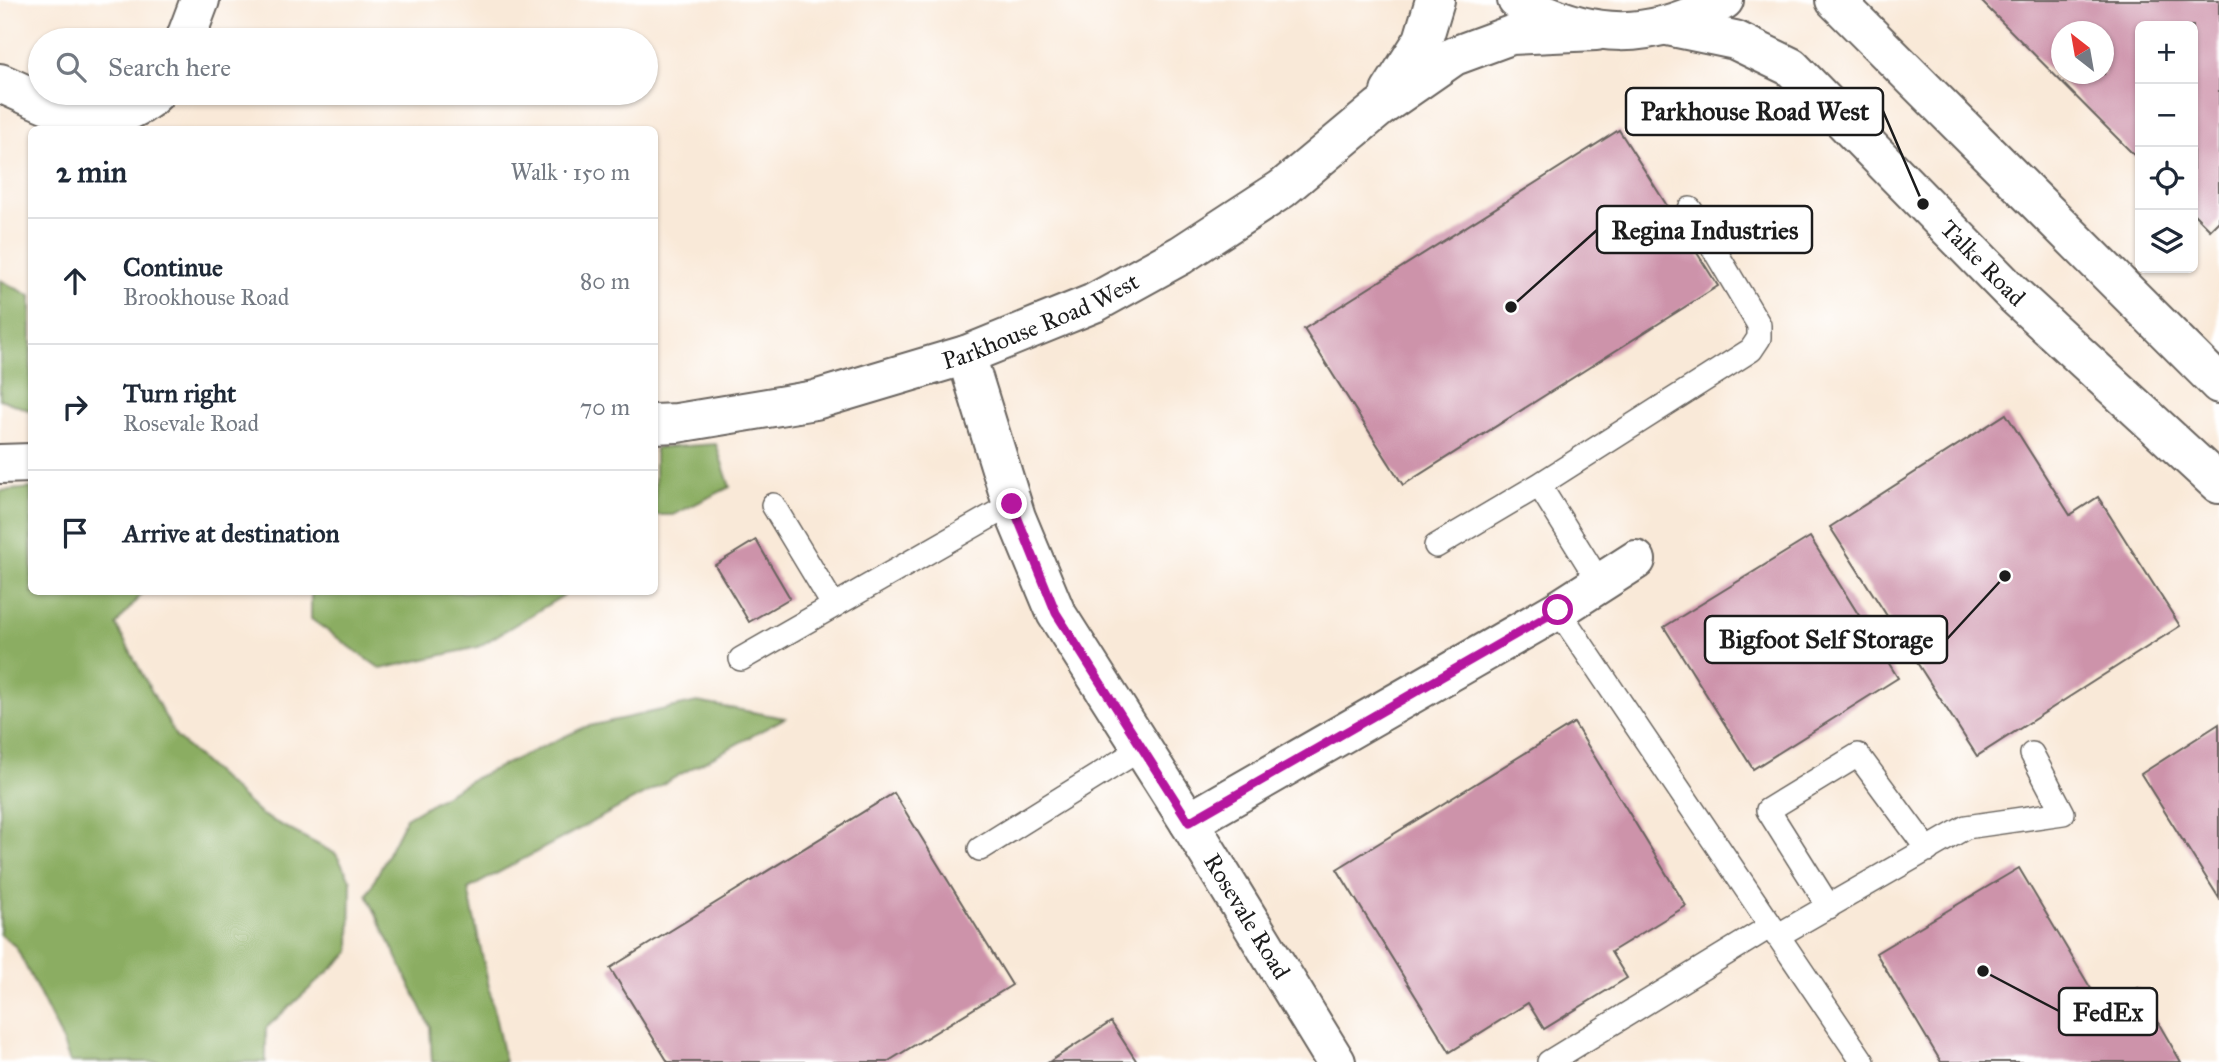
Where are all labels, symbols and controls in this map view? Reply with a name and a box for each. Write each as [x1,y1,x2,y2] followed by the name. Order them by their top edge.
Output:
[2051,21,2114,84] north arrow
[2135,21,2198,273] map controls
[2135,21,2198,84] button: +
[28,28,658,105] search box
[52,48,90,86] icon: search
[108,51,231,83] text: Search here
[2135,84,2198,147] button: −
[1626,88,1883,135] callout: Parkhouse Road West
[1641,95,1870,127] text: Parkhouse Road West
[2135,147,2198,210] button: locate
[56,154,127,190] text: 2 min
[510,158,630,186] text: Walk · 150 m
[1597,206,1812,253] callout: Regina Industries
[2135,210,2198,273] button: layers
[1612,214,1799,247] text: Regina Industries
[1934,214,2032,313] street label: Talke Road
[123,251,223,283] text: Continue
[56,262,94,300] icon: ahead
[939,266,1144,376] street label: Parkhouse Road West
[580,267,630,295] text: 80 m
[123,283,289,311] text: Brookhouse Road
[123,377,236,409] text: Turn right
[56,388,94,426] icon: right
[580,393,630,421] text: 70 m
[123,409,259,437] text: Rosevale Road
[996,488,1027,519] route end
[56,514,94,552] icon: arrive
[123,517,340,549] text: Arrive at destination
[1542,594,1573,625] route start
[1705,616,1947,663] callout: Bigfoot Self Storage
[1719,623,1933,656] text: Bigfoot Self Storage
[1197,848,1297,985] street label: Rosevale Road
[2059,988,2157,1035] callout: FedEx
[2073,996,2144,1028] text: FedEx

